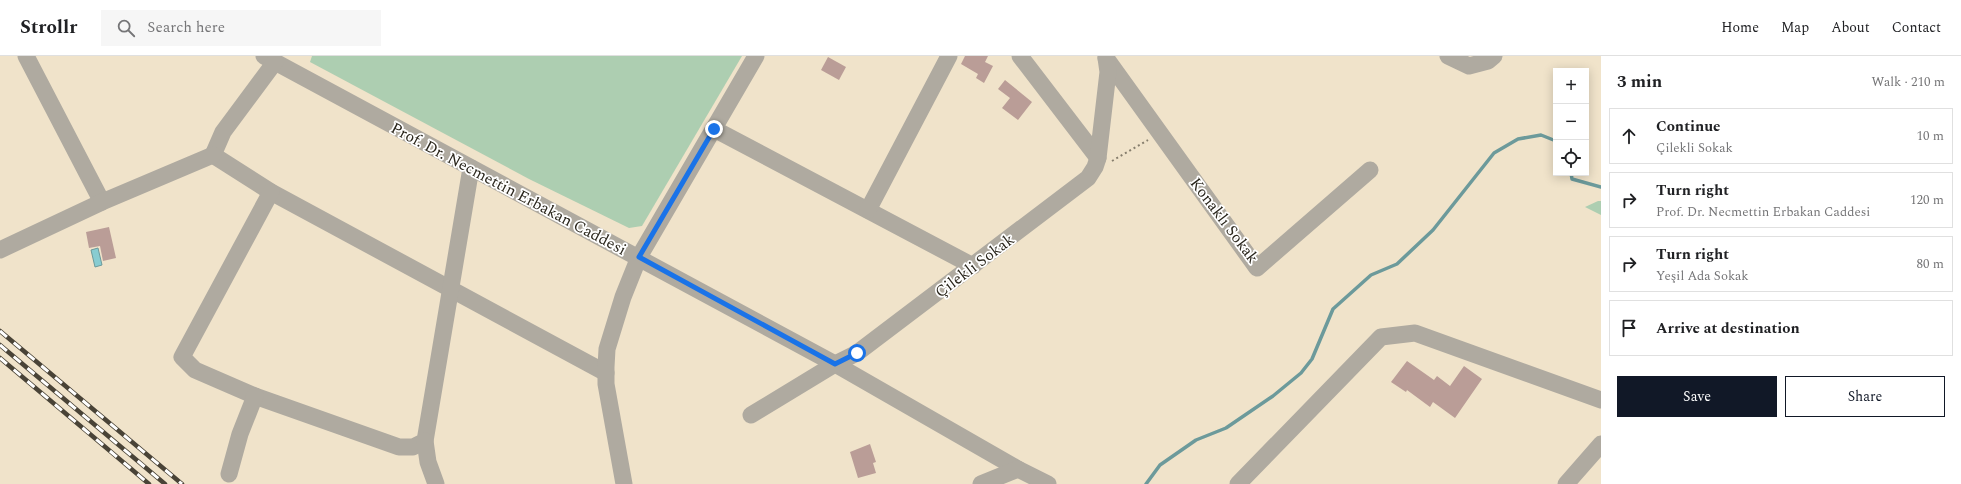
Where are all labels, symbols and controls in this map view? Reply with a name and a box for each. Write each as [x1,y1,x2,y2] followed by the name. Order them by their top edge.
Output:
[101,10,381,46] search box
[20,13,77,42] text: Strollr
[147,16,225,39] text: Search here
[115,17,137,39] icon: search
[1721,17,1759,38] text: Home
[1781,17,1809,38] text: Map
[1831,17,1870,38] text: About
[1892,17,1941,38] text: Contact
[1553,68,1589,176] map controls
[1553,68,1589,104] button: +
[1617,69,1662,95] text: 3 min
[1871,72,1945,92] text: Walk · 210 m
[1553,104,1589,140] button: −
[1656,115,1721,138] text: Continue
[386,116,631,261] street label: Prof. Dr. Necmettin Erbakan Caddesi
[705,120,723,138] route end
[1618,125,1640,147] icon: ahead
[1917,126,1944,146] text: 10 m
[1656,138,1733,158] text: Çilekli Sokak
[1553,140,1589,176] button: locate
[1184,173,1265,269] street label: Konaklı Sokak
[1656,179,1729,202] text: Turn right
[1618,189,1640,211] icon: right
[1910,190,1944,210] text: 120 m
[1656,202,1870,222] text: Prof. Dr. Necmettin Erbakan Caddesi
[930,228,1020,304] street label: Çilekli Sokak
[1656,243,1729,266] text: Turn right
[1618,253,1640,275] icon: right
[1917,254,1944,274] text: 80 m
[1656,266,1749,286] text: Yeşil Ada Sokak
[1618,317,1640,339] icon: arrive
[1656,317,1800,340] text: Arrive at destination
[848,344,866,362] route start
[1617,376,1777,417] button: Save
[1785,376,1945,417] button: Share

